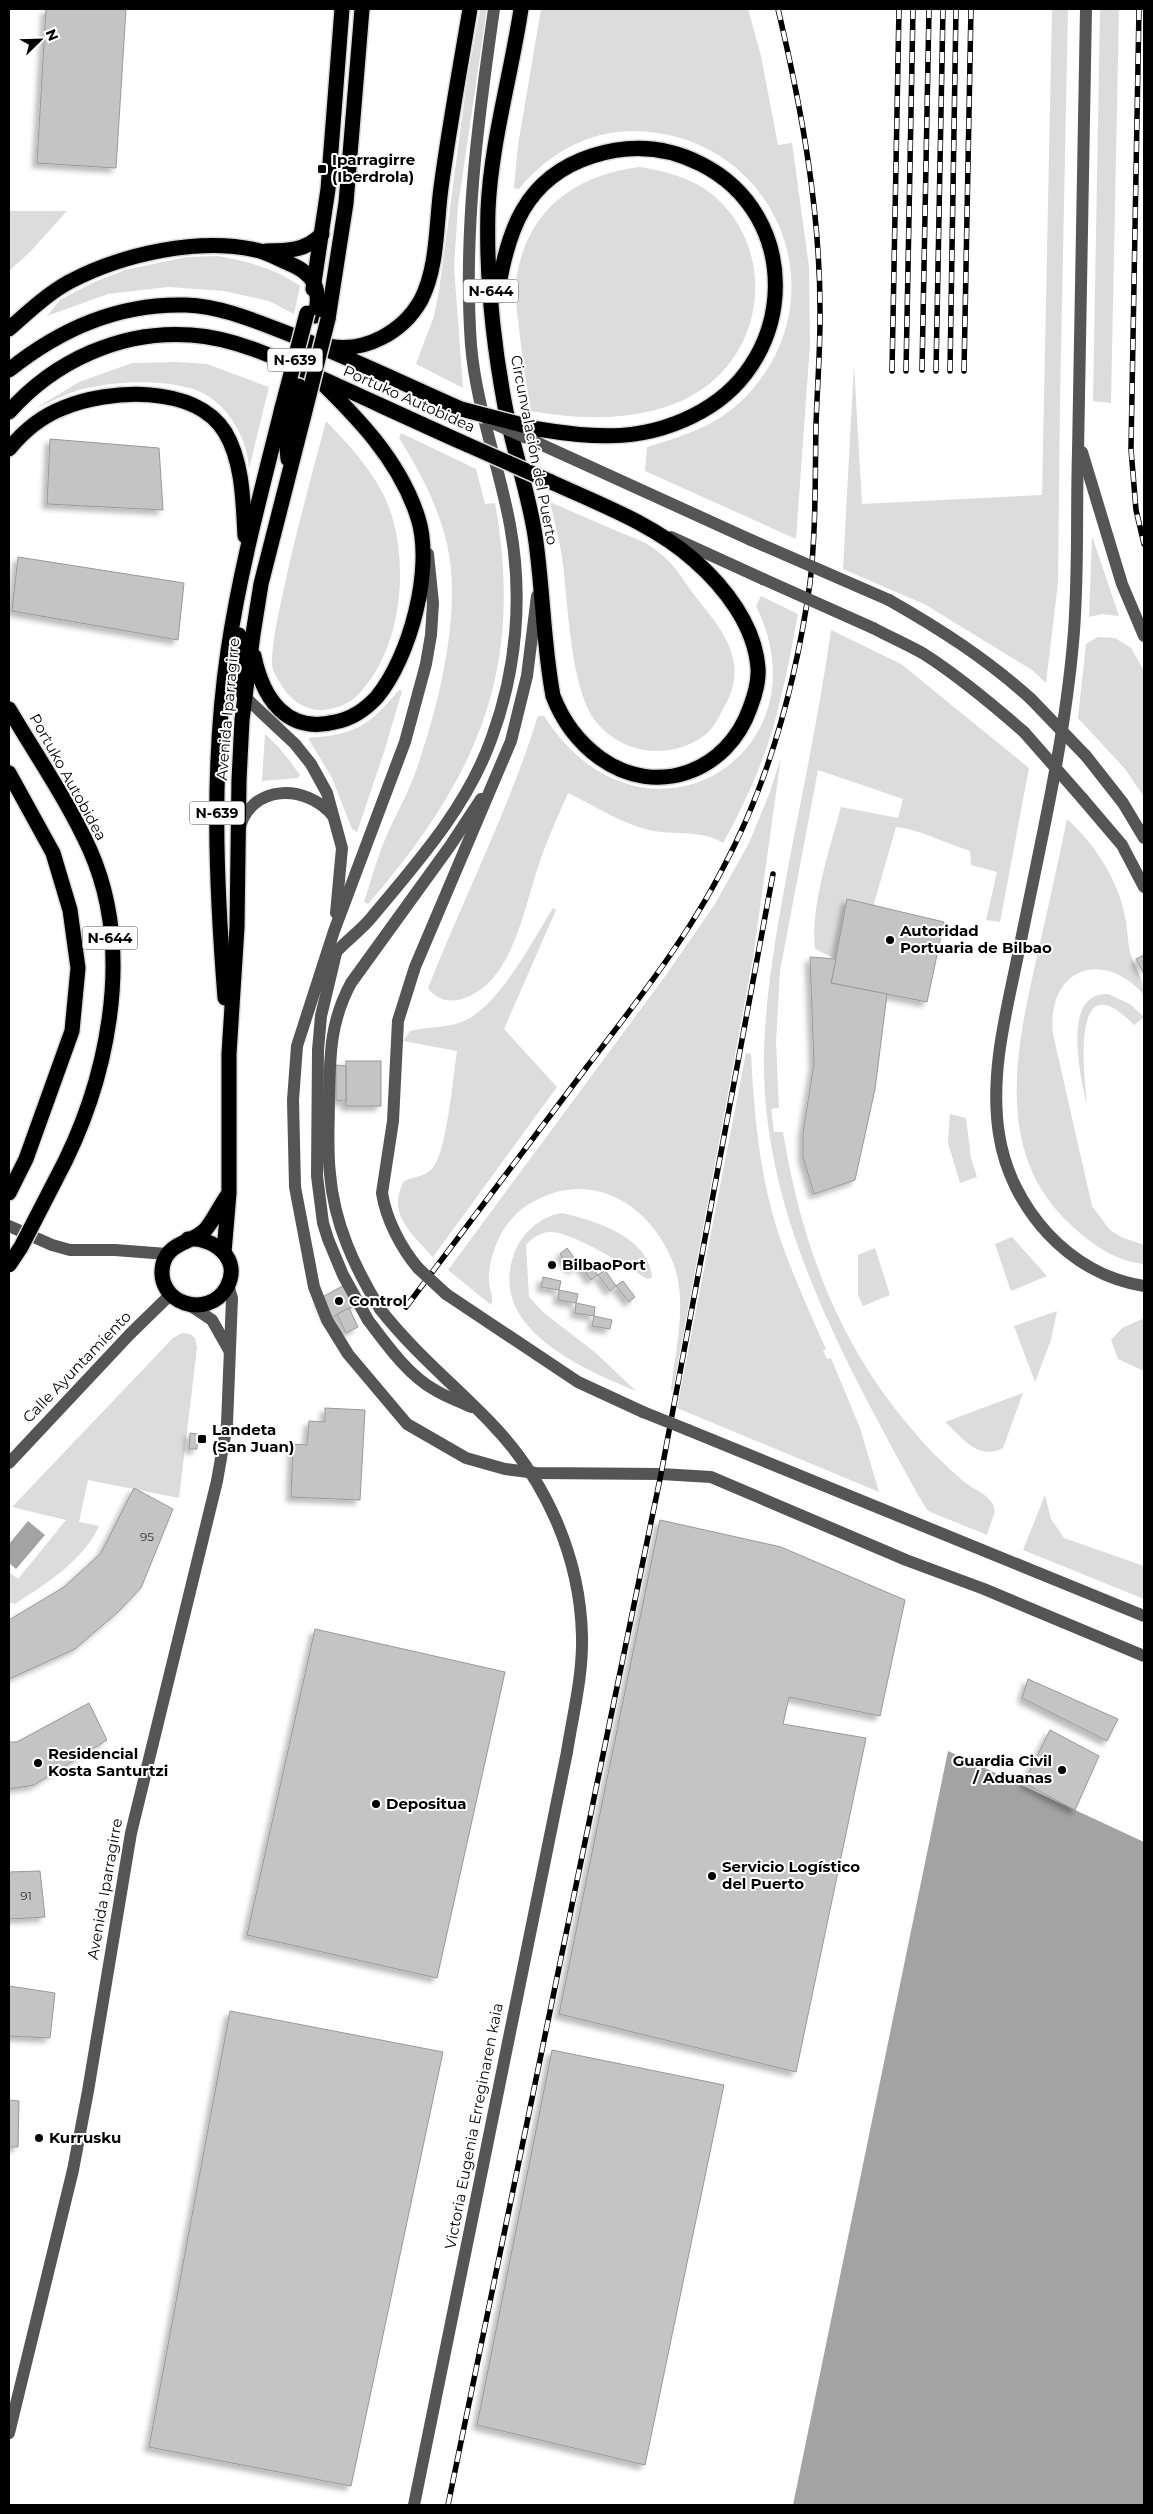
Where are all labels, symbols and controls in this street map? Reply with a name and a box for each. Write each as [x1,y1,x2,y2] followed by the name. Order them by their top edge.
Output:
[15,15,65,65] north arrow
[41,26,62,44] text: N
[332,150,415,186] place label: Iparragirre (Iberdrola)
[316,163,328,175] marker: Iparragirre (Iberdrola)
[464,280,518,302] road number: N-644
[268,348,322,372] road number: N-639
[507,353,562,546] street label: Circunvalación del Puerto
[340,361,478,436] street label: Portuko Autobidea
[212,637,243,781] street label: Avenida Iparragirre
[26,710,111,844] street label: Portuko Autobidea
[190,801,244,824] road number: N-639
[899,921,1052,957] place label: Autoridad Portuaria de Bilbao
[82,926,138,950] road number: N-644
[884,934,896,946] marker: Autoridad Portuaria de Bilbao
[562,1255,646,1274] place label: BilbaoPort
[546,1259,558,1271] marker: BilbaoPort
[349,1291,407,1310] place label: Control
[333,1295,345,1307] marker: Control
[18,1307,135,1427] street label: Calle Ayuntamiento
[212,1420,294,1456] place label: Landeta (San Juan)
[196,1433,208,1445] marker: Landeta (San Juan)
[140,1529,154,1544] house number: 95
[48,1744,168,1780] place label: Residencial Kosta Santurtzi
[953,1751,1052,1787] place label: Guardia Civil / Aduanas
[32,1757,44,1769] marker: Residencial Kosta Santurtzi
[1056,1764,1068,1776] marker: Guardia Civil / Aduanas
[386,1794,467,1813] place label: Depositua
[370,1798,382,1810] marker: Depositua
[83,1817,126,1961] street label: Avenida Iparragirre
[722,1857,860,1893] place label: Servicio Logístico del Puerto
[706,1870,718,1882] marker: Servicio Logístico del Puerto
[20,1888,32,1903] house number: 91
[440,2001,507,2251] street label: Victoria Eugenia Erreginaren kaia
[49,2128,121,2147] place label: Kurrusku
[33,2132,45,2144] marker: Kurrusku

